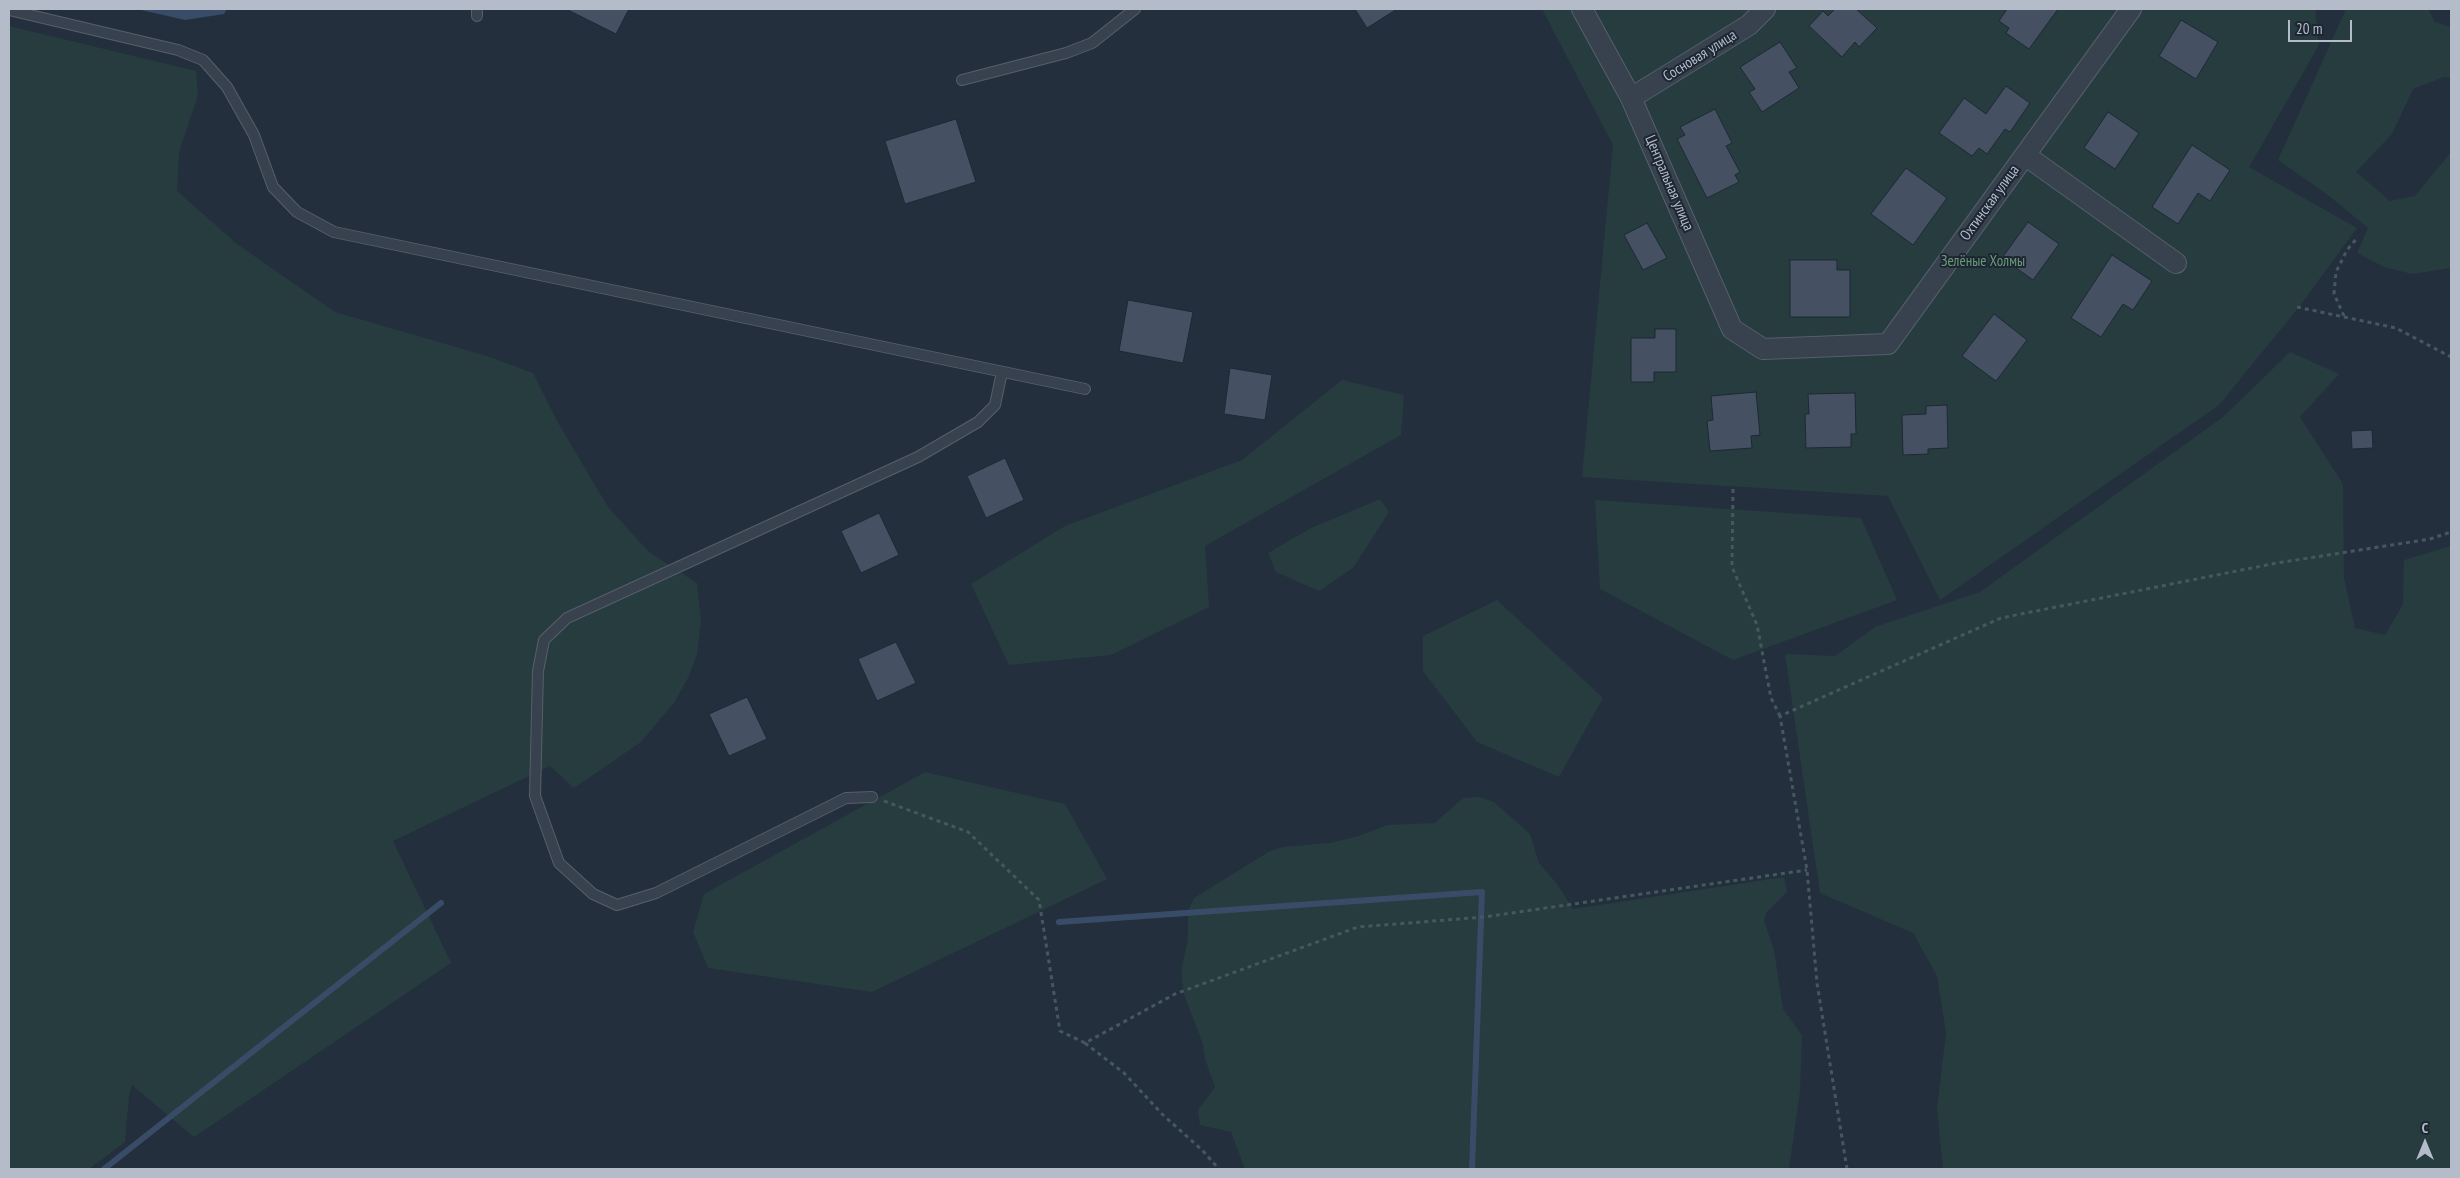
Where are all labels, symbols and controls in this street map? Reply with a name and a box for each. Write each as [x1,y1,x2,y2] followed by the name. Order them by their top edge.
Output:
[2290,10,2354,42] scale bar
[2296,19,2322,38] text: 20 m
[1660,26,1740,86] street label: Сосновая улица
[1641,133,1697,233] street label: Центральная улица
[1957,162,2023,244] street label: Охтинская улица
[1941,253,2025,271] park label: Зелёные Холмы
[2400,1118,2450,1168] north arrow
[2422,1119,2428,1137] text: С

